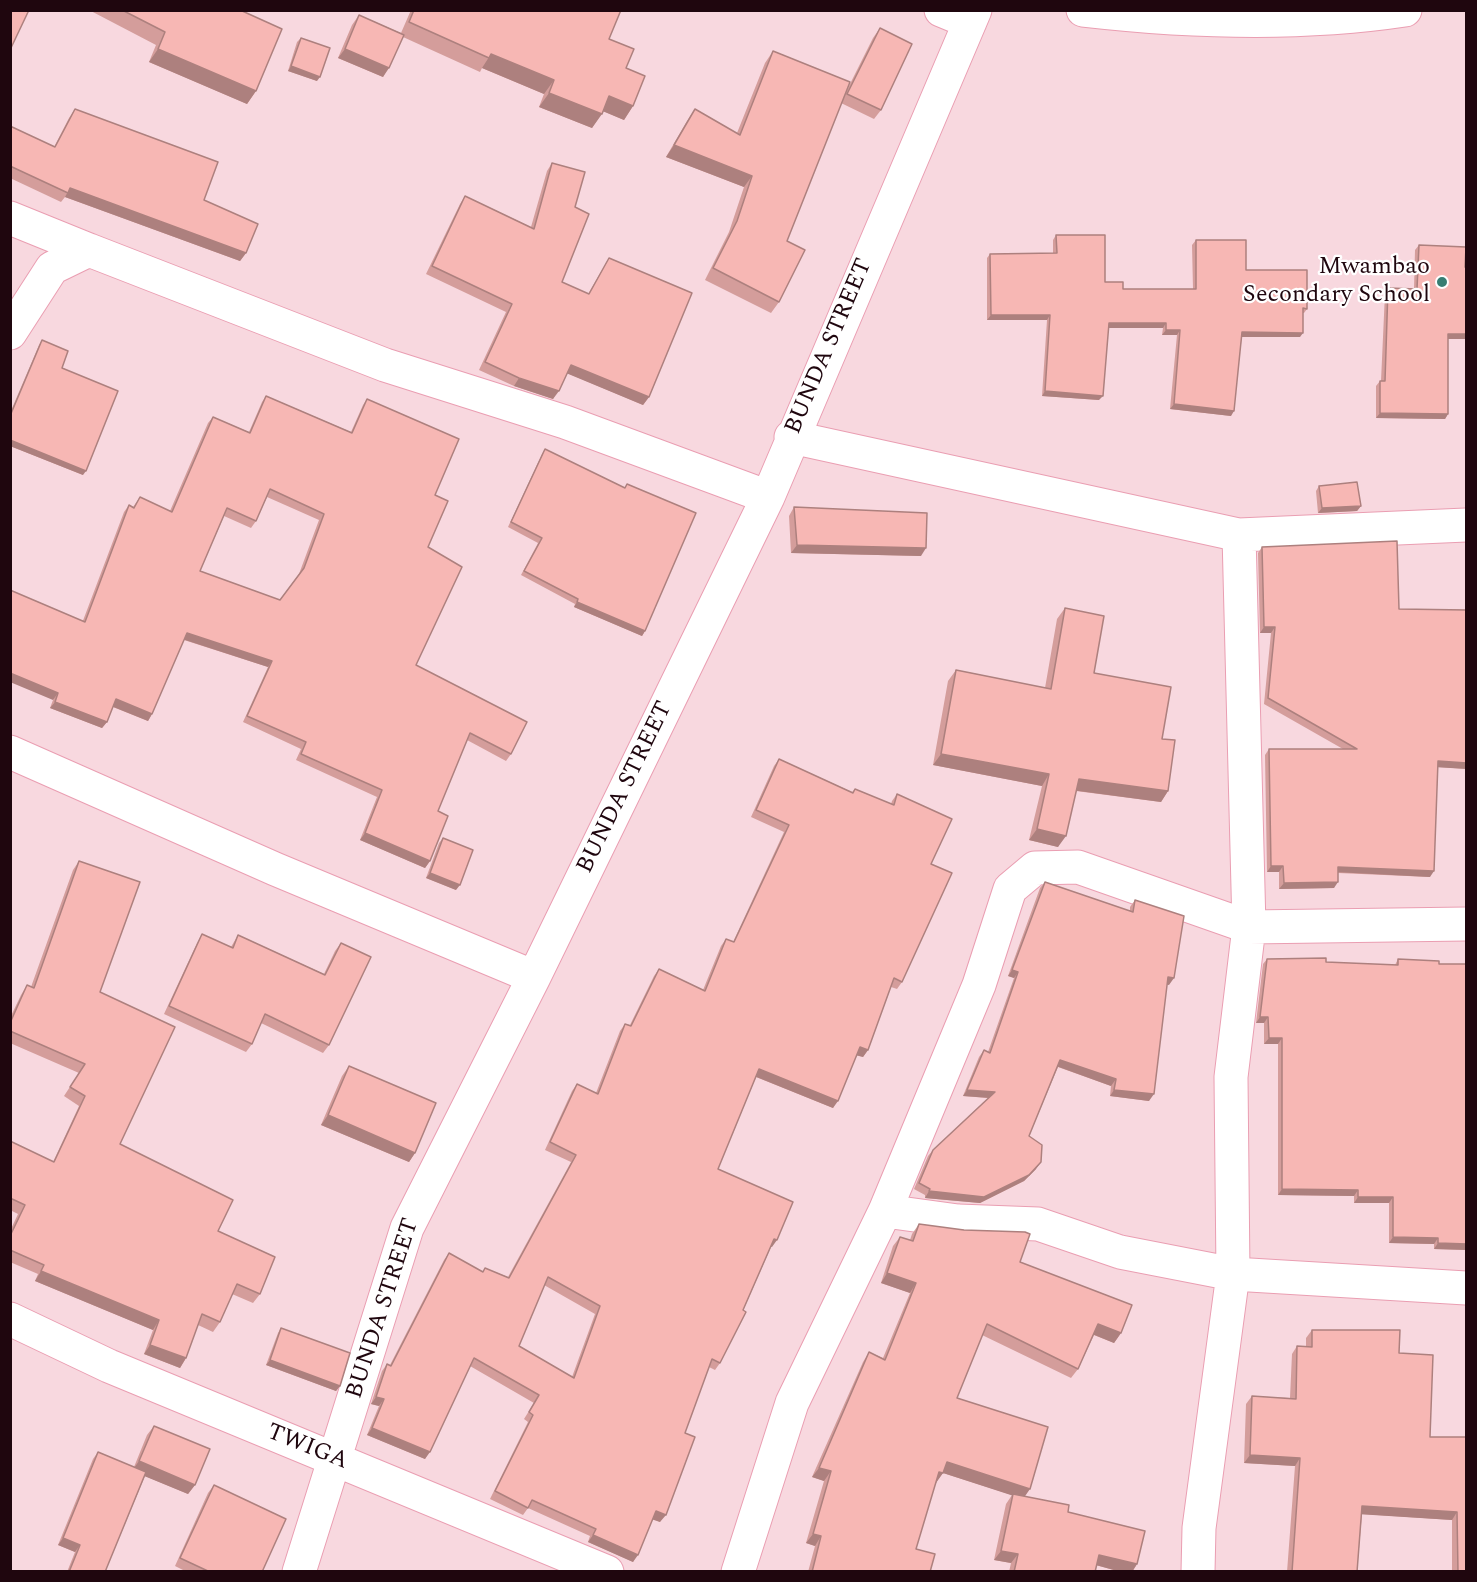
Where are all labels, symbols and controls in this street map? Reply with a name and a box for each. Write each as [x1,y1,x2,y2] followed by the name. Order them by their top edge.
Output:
[1243,254,1430,310] place label: Mwambao Secondary School
[780,255,880,439] street label: BUNDA STREET
[1435,275,1449,289] marker: Mwambao Secondary School
[572,697,680,879] street label: BUNDA STREET
[341,1215,427,1403] street label: BUNDA STREET
[262,1419,352,1477] street label: TWIGA

